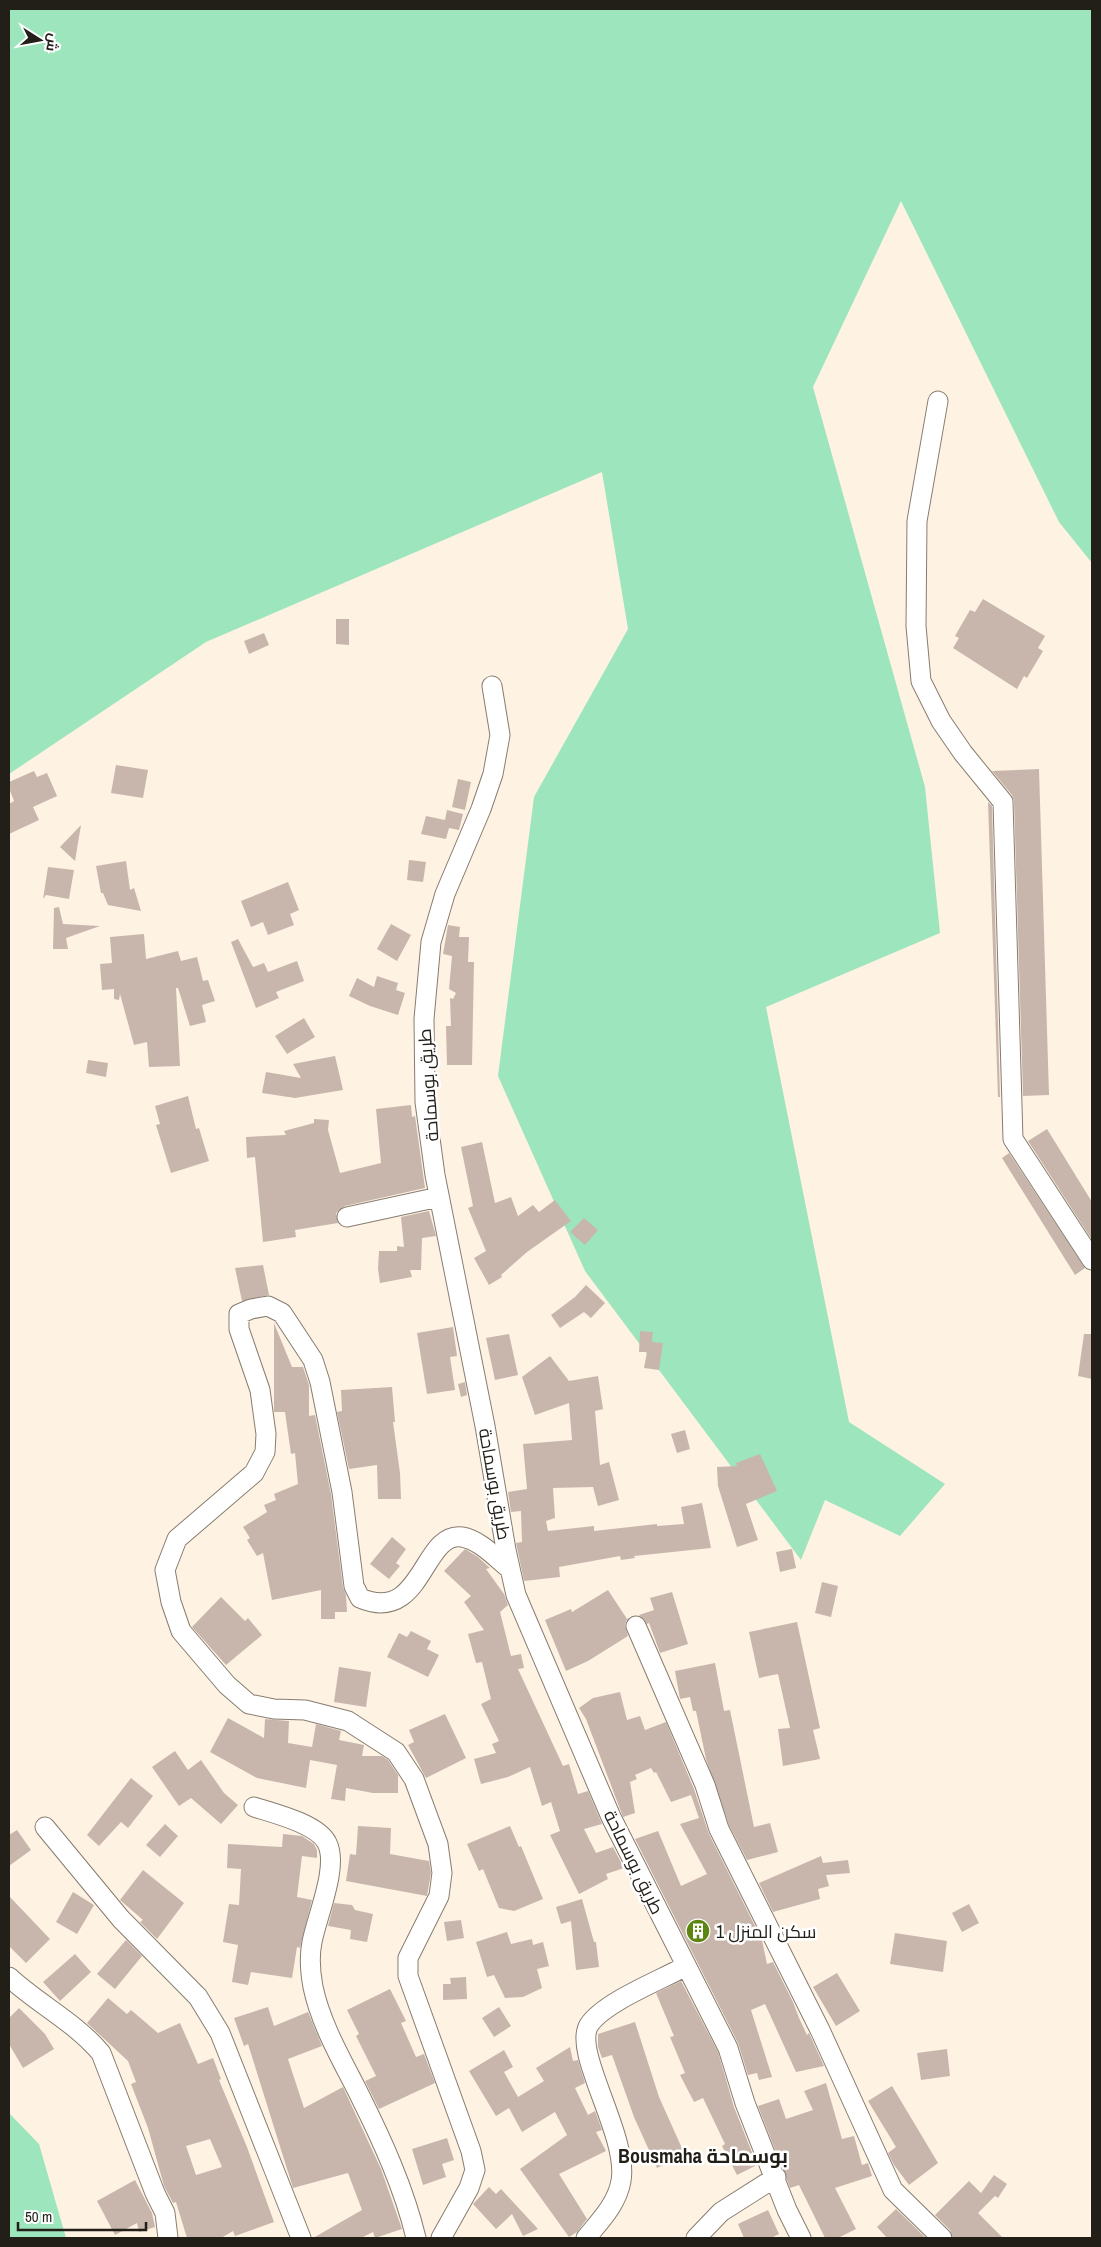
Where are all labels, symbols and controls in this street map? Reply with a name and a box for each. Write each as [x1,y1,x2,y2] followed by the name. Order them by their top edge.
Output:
[15,15,65,65] north arrow
[42,32,63,53] text: ش
[412,1028,444,1142] street label: طريق بوسماحة
[473,1426,517,1542] street label: طريق بوسماحة
[598,1806,670,1918] street label: طريق بوسماحة
[685,1918,711,1944] building icon: سكن المنزل 1
[716,1919,816,1944] place label: سكن المنزل 1
[618,2142,788,2169] district label: Bousmaha بوسماحة
[18,2200,145,2232] scale bar
[25,2206,52,2227] text: 50 m

